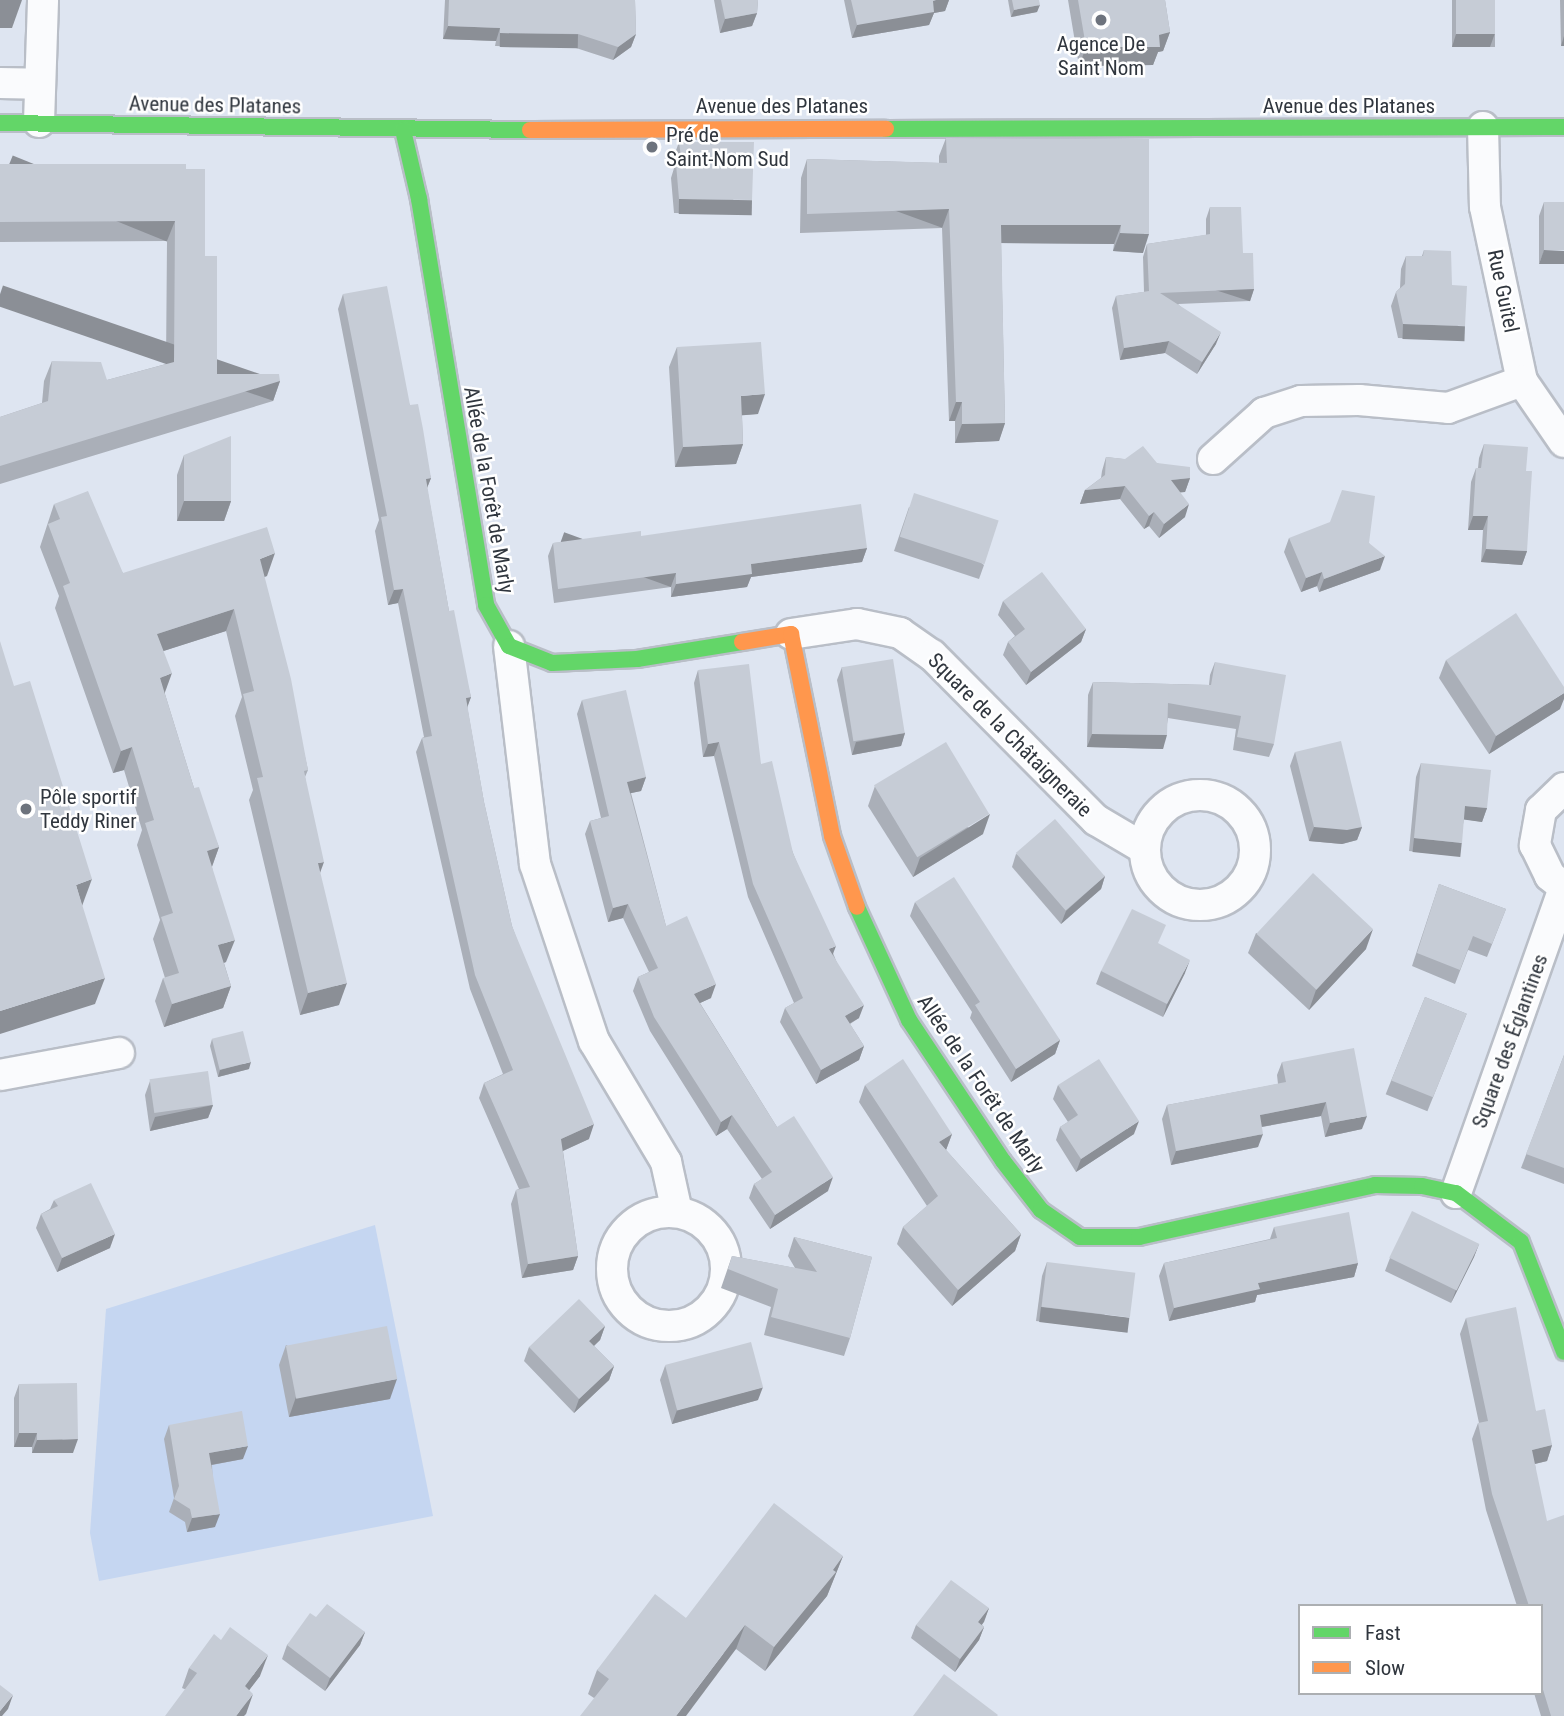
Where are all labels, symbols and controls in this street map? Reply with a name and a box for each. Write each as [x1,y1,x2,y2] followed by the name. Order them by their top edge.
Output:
[1093,12,1109,28] marker: Agence De Saint Nom
[1057,31,1145,81] place label: Agence De Saint Nom
[129,91,301,119] street label: Avenue des Platanes
[696,93,868,119] street label: Avenue des Platanes
[1263,93,1435,119] street label: Avenue des Platanes
[666,122,789,172] place label: Pré de Saint-Nom Sud
[644,139,660,155] marker: Pré de Saint-Nom Sud
[1482,247,1524,335] street label: Rue Guitel
[458,385,520,595] street label: Allée de la Forêt de Marly
[923,648,1097,822] street label: Square de la Châtaigneraie
[40,784,137,834] place label: Pôle sportif Teddy Riner
[18,801,34,817] marker: Pôle sportif Teddy Riner
[1467,951,1553,1131] street label: Square des Églantines
[912,990,1050,1178] street label: Allée de la Forêt de Marly
[1298,1604,1543,1695] legend
[1365,1621,1401,1645] text: Fast
[1365,1656,1405,1680] text: Slow

